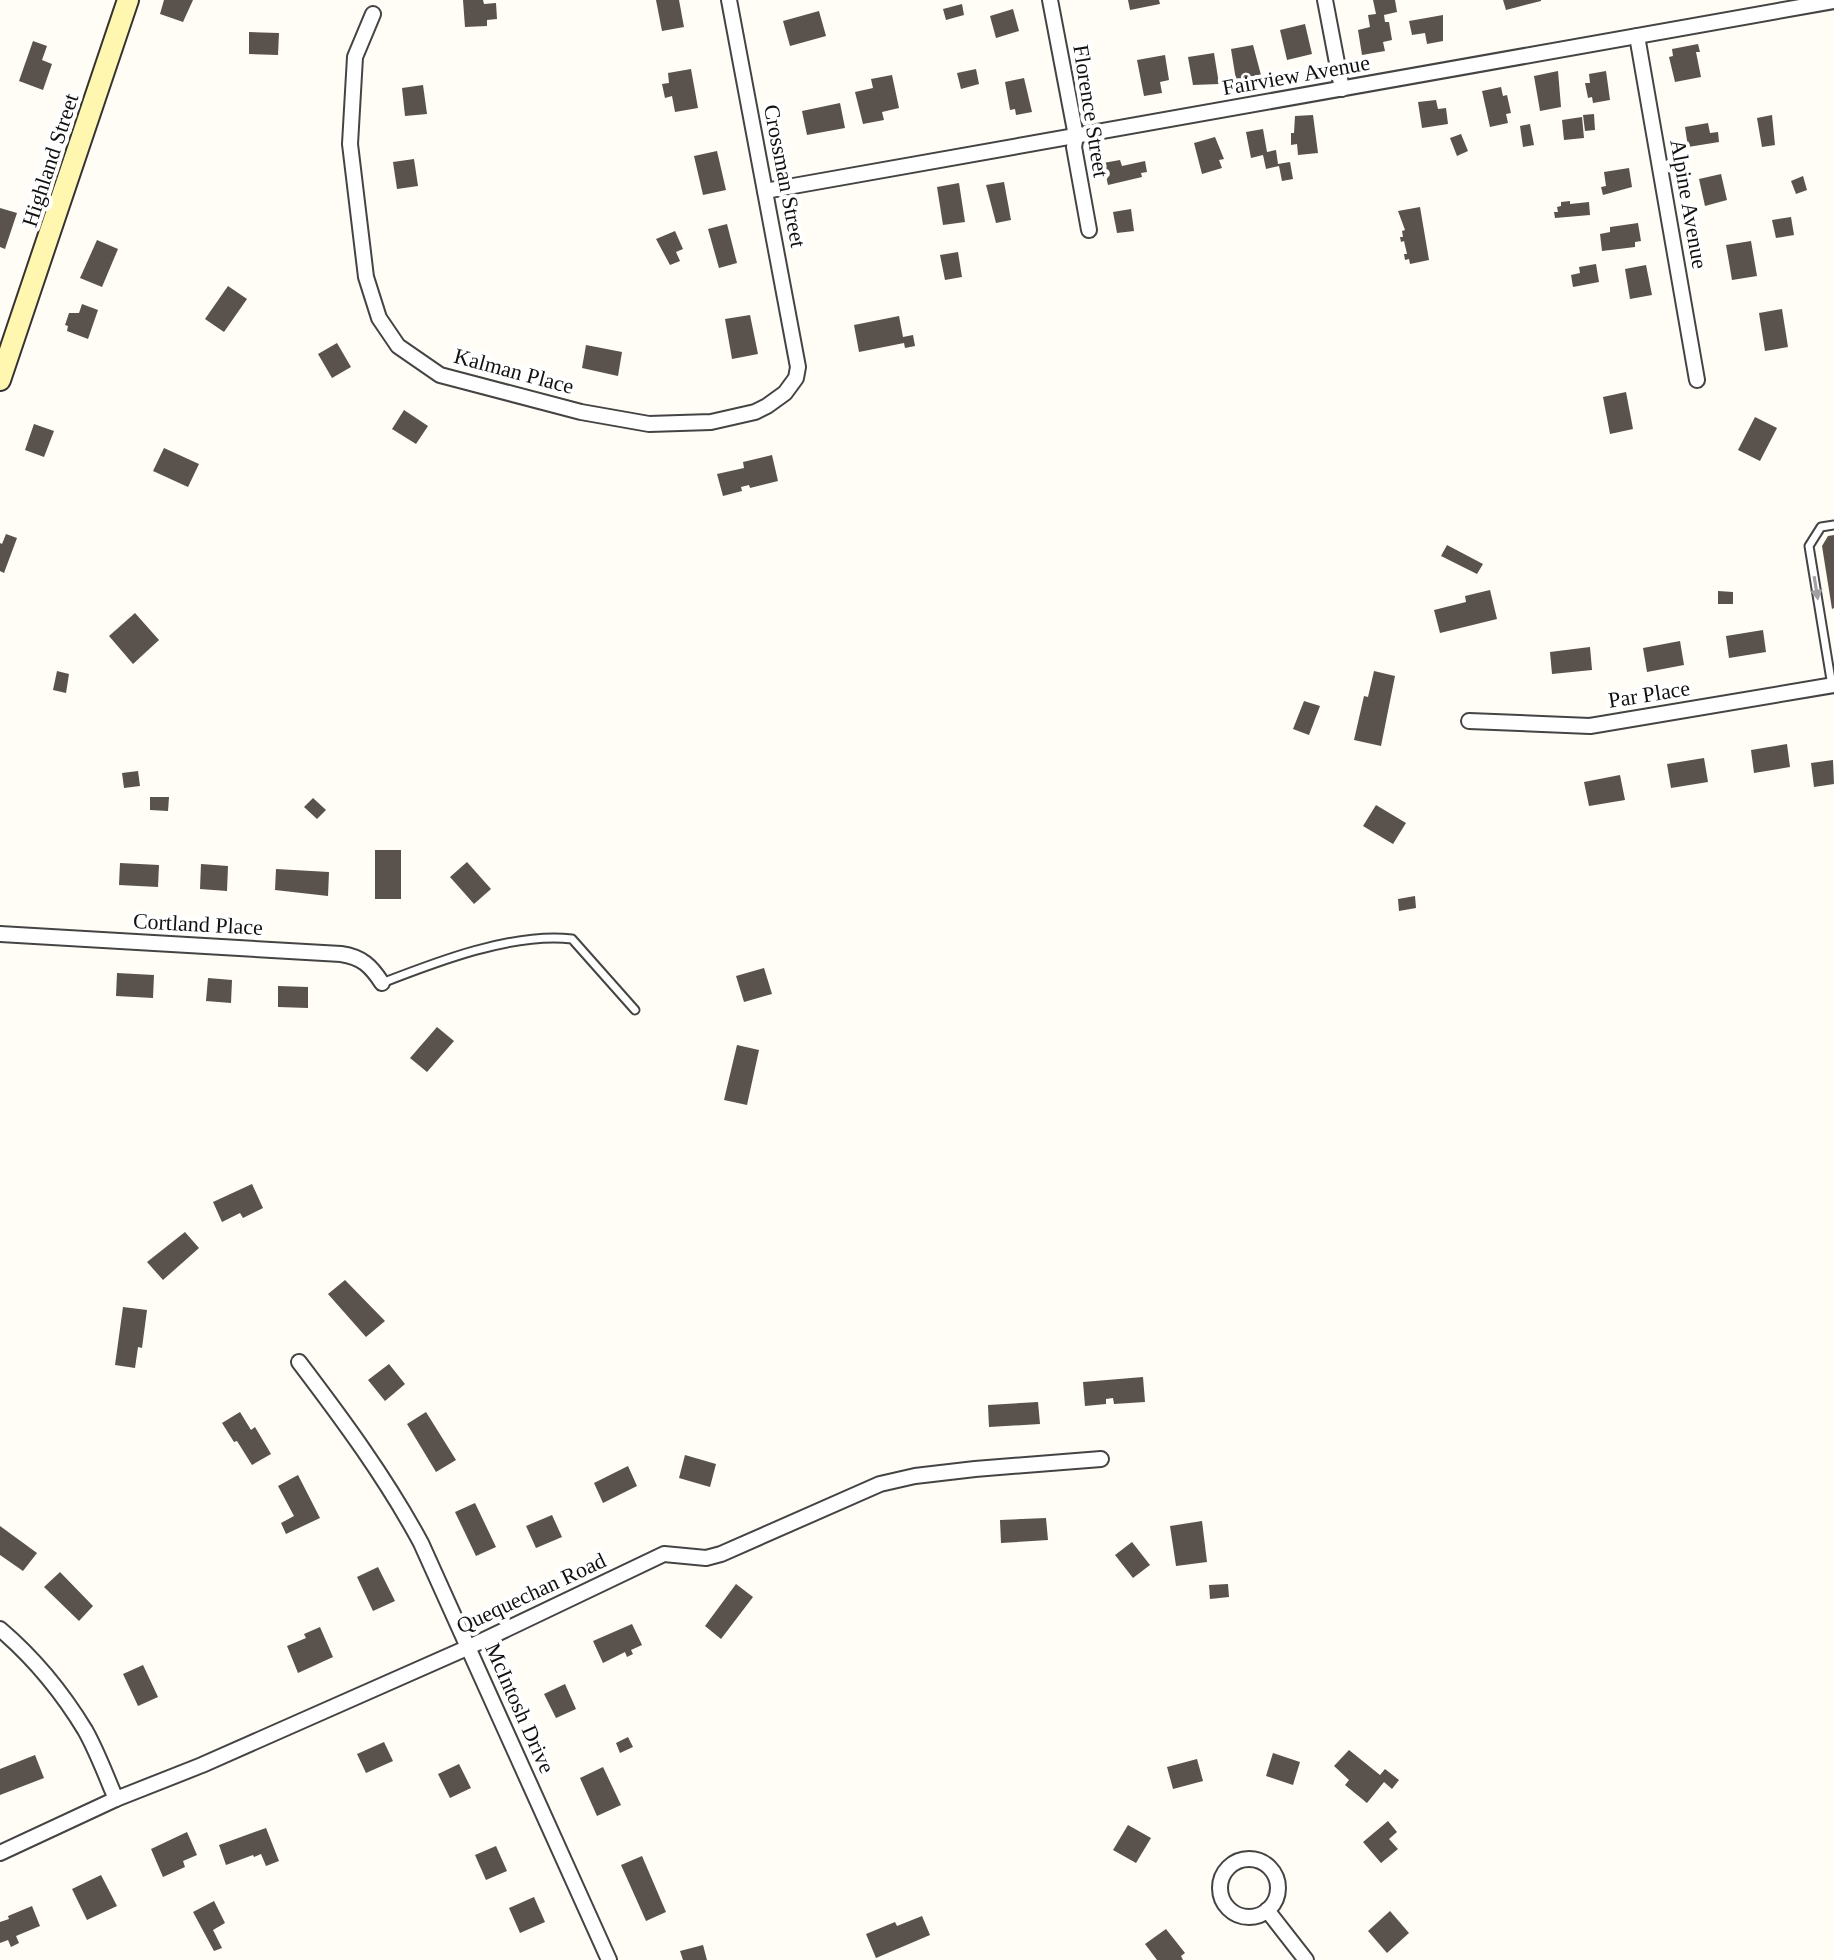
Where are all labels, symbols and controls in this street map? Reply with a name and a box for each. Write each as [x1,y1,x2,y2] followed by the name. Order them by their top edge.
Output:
[1068,43,1114,179] street label: Florence Street
[1220,50,1372,100] street label: Fairview Avenue
[17,90,83,230] street label: Highland Street
[759,103,811,249] street label: Crossman Street
[1665,137,1713,271] street label: Alpine Avenue
[451,343,577,399] street label: Kalman Place
[1810,576,1822,601] one-way arrow
[1606,675,1692,713] street label: Par Place
[132,908,264,940] street label: Cortland Place
[452,1547,610,1639] street label: Quequechan Road
[480,1639,560,1777] street label: McIntosh Drive

